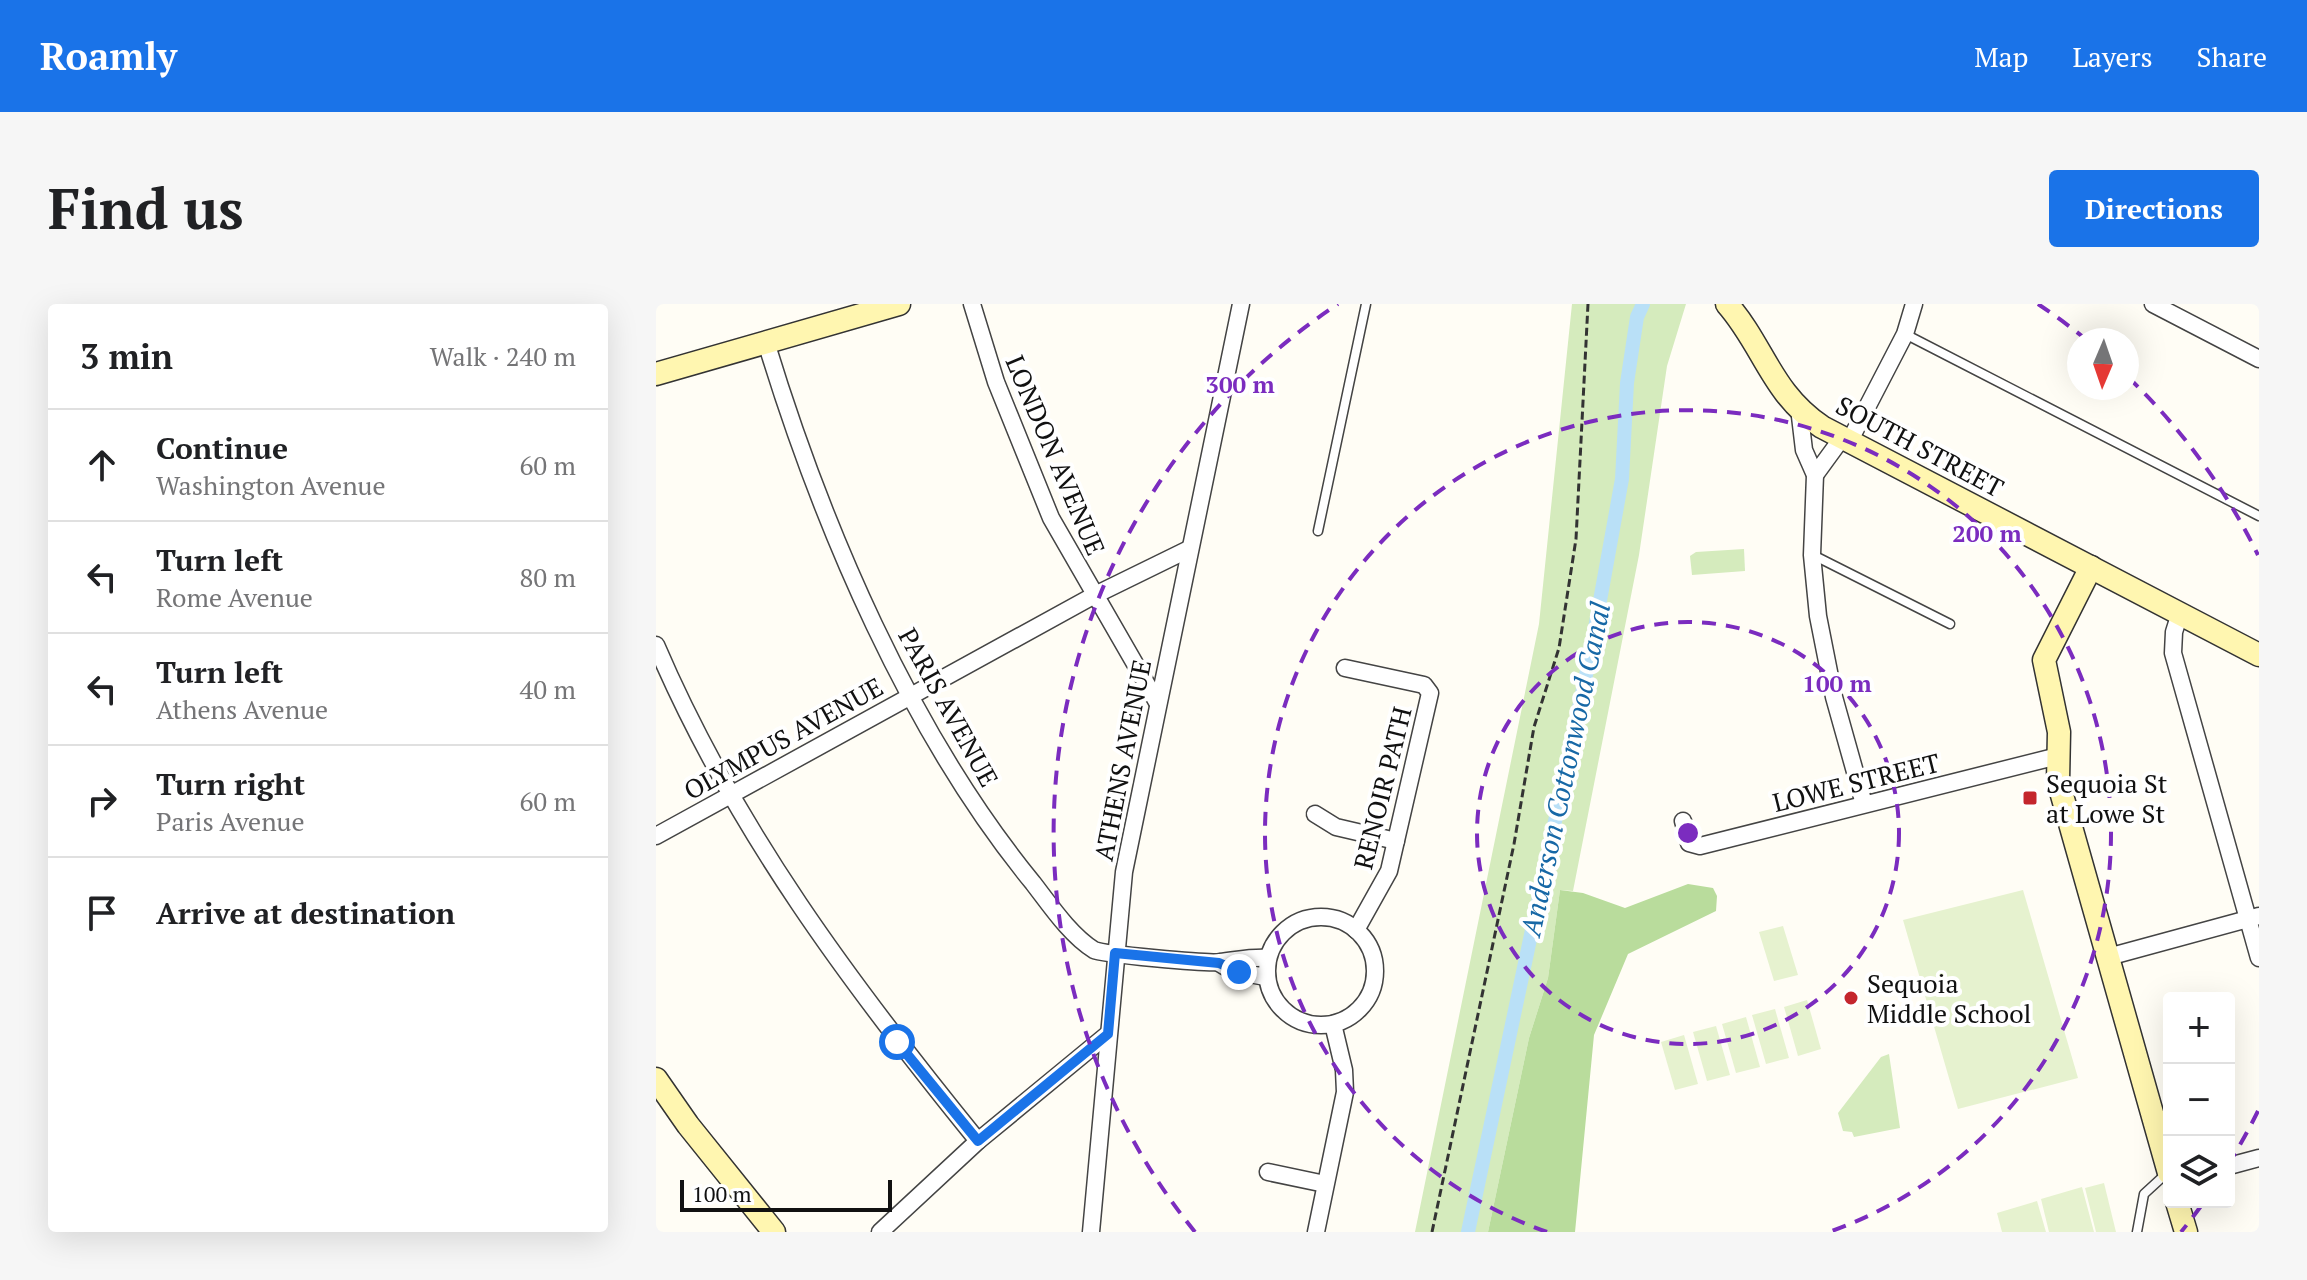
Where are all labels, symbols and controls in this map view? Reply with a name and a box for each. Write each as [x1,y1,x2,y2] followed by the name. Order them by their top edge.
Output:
[40,31,177,81] text: Roamly
[1974,38,2028,75] text: Map
[2072,38,2153,75] text: Layers
[2197,38,2267,75] text: Share
[2049,170,2259,247] button: Directions
[48,171,244,245] text: Find us
[2067,328,2139,400] north arrow
[80,334,173,379] text: 3 min
[430,339,576,373] text: Walk · 240 m
[999,350,1113,560] street label: LONDON AVENUE
[1205,368,1275,400] text: 300 m
[1830,388,2010,504] street label: SOUTH STREET
[156,428,288,468] text: Continue
[80,443,124,487] icon: ahead
[520,448,576,482] text: 60 m
[156,468,386,502] text: Washington Avenue
[1952,517,2022,549] text: 200 m
[156,540,283,580] text: Turn left
[80,555,124,599] icon: left
[520,560,576,594] text: 80 m
[156,580,313,614] text: Rome Avenue
[1511,598,1619,941] water label: Anderson Cottonwood Canal
[891,622,1007,792] street label: PARIS AVENUE
[156,652,283,692] text: Turn left
[1086,657,1158,863] street label: ATHENS AVENUE
[80,667,124,711] icon: left
[1802,667,1872,699] text: 100 m
[677,669,889,807] street label: OLYMPUS AVENUE
[520,672,576,706] text: 40 m
[156,692,328,726] text: Athens Avenue
[1345,703,1419,873] street label: RENOIR PATH
[1769,745,1943,819] street label: LOWE STREET
[156,764,305,804] text: Turn right
[2046,766,2168,830] place label: Sequoia St at Lowe St
[80,779,124,823] icon: right
[520,784,576,818] text: 60 m
[2021,789,2039,807] marker: Sequoia St at Lowe St
[156,804,305,838] text: Paris Avenue
[1674,819,1702,847] centre of rings
[80,891,124,935] icon: arrive
[156,893,455,933] text: Arrive at destination
[1221,954,1257,990] route end
[1867,966,2031,1030] place label: Sequoia Middle School
[1842,989,1860,1007] marker: Sequoia Middle School
[2163,992,2235,1208] map controls
[2163,992,2235,1064] button: +
[879,1024,915,1060] route start
[2163,1064,2235,1136] button: −
[2163,1136,2235,1208] button: layers
[680,1176,892,1212] scale bar
[692,1179,752,1208] text: 100 m

